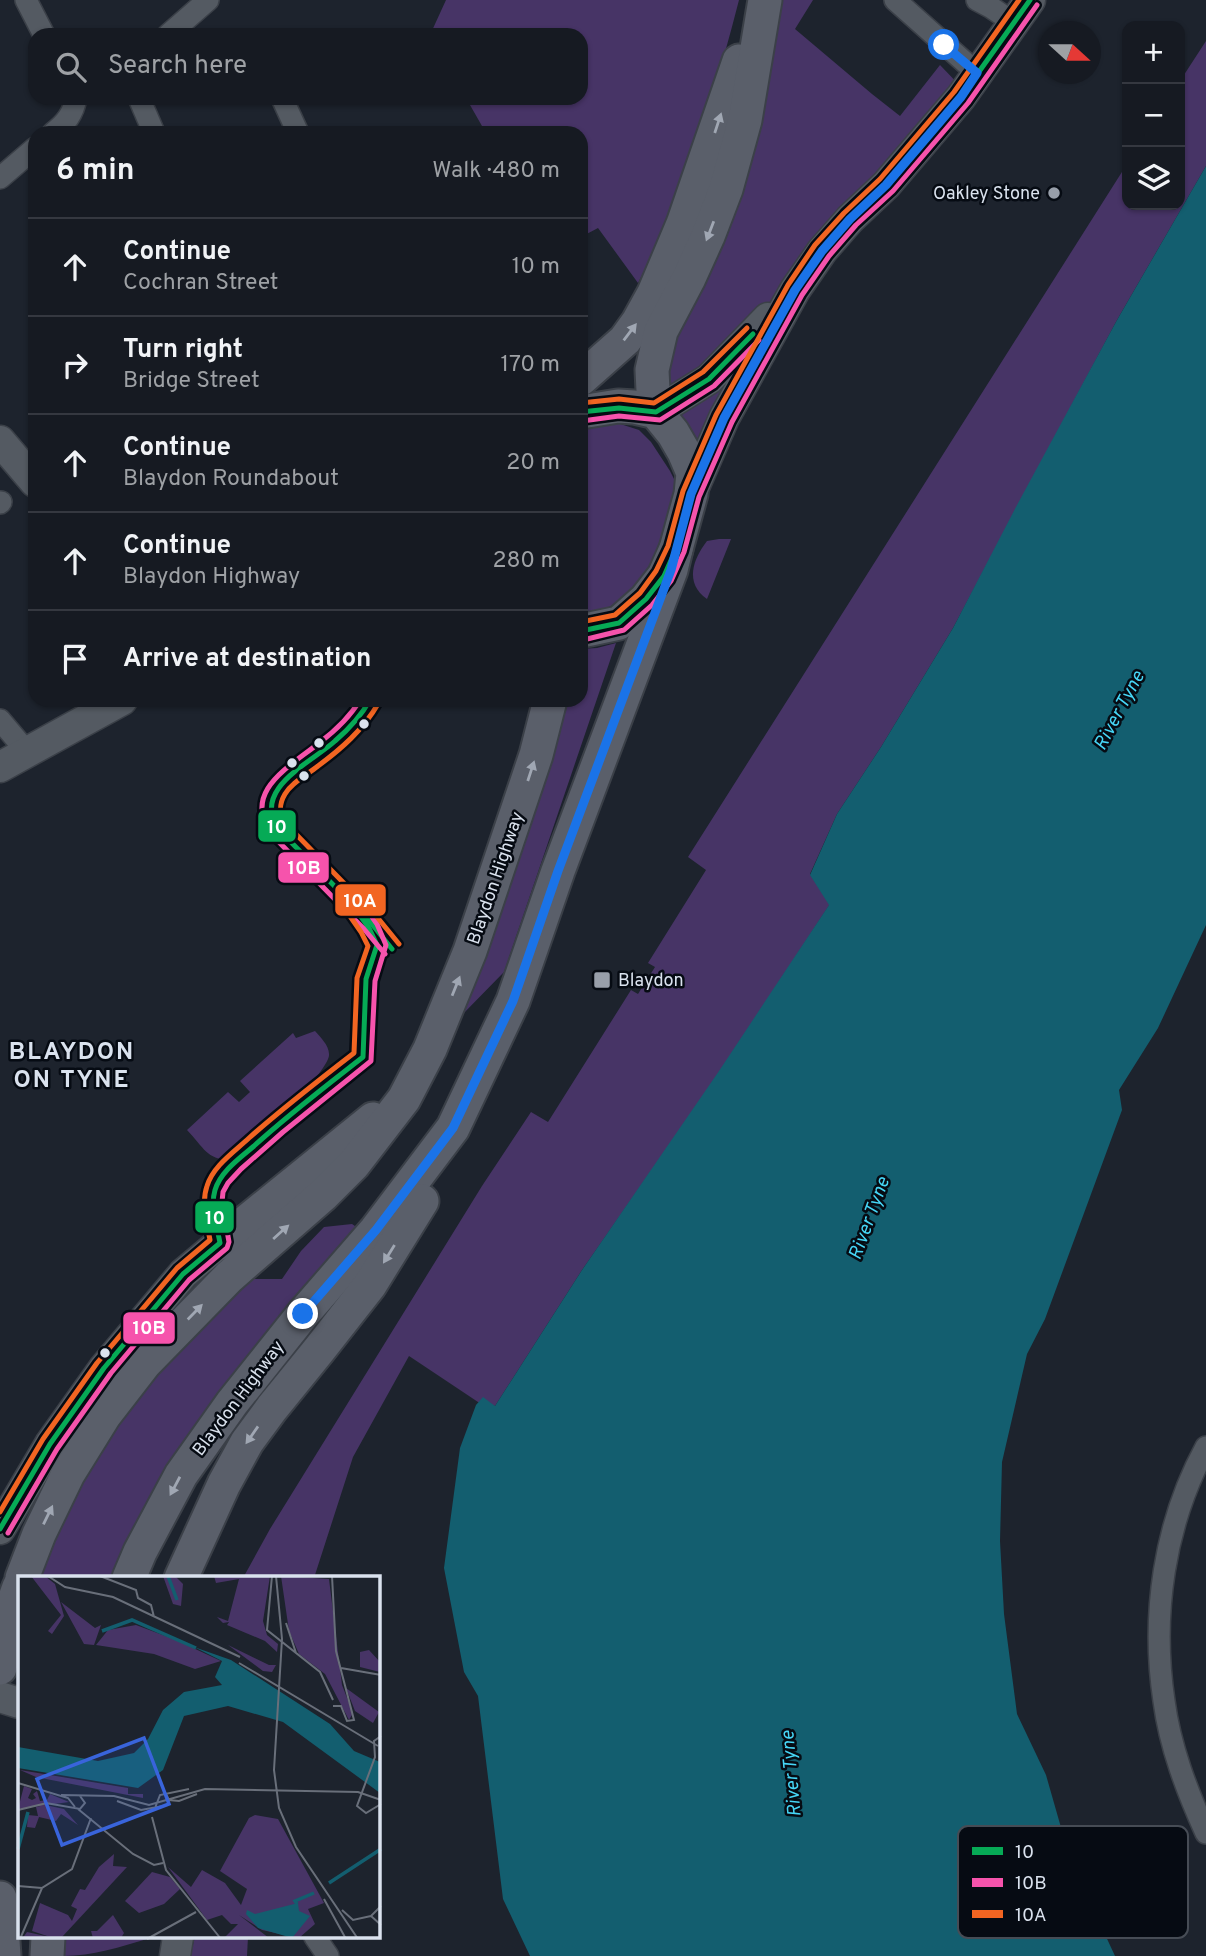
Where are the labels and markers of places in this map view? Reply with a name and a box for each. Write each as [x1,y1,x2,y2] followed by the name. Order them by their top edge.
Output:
[933,183,1040,206] place label: Oakley Stone
[1046,185,1062,201] marker: Oakley Stone
[357,717,371,731] unlabelled marker
[312,736,326,750] unlabelled marker
[285,756,299,770] unlabelled marker
[297,769,311,783] unlabelled marker
[592,970,612,990] marker: Blaydon
[618,970,684,993] place label: Blaydon
[98,1346,112,1360] unlabelled marker

